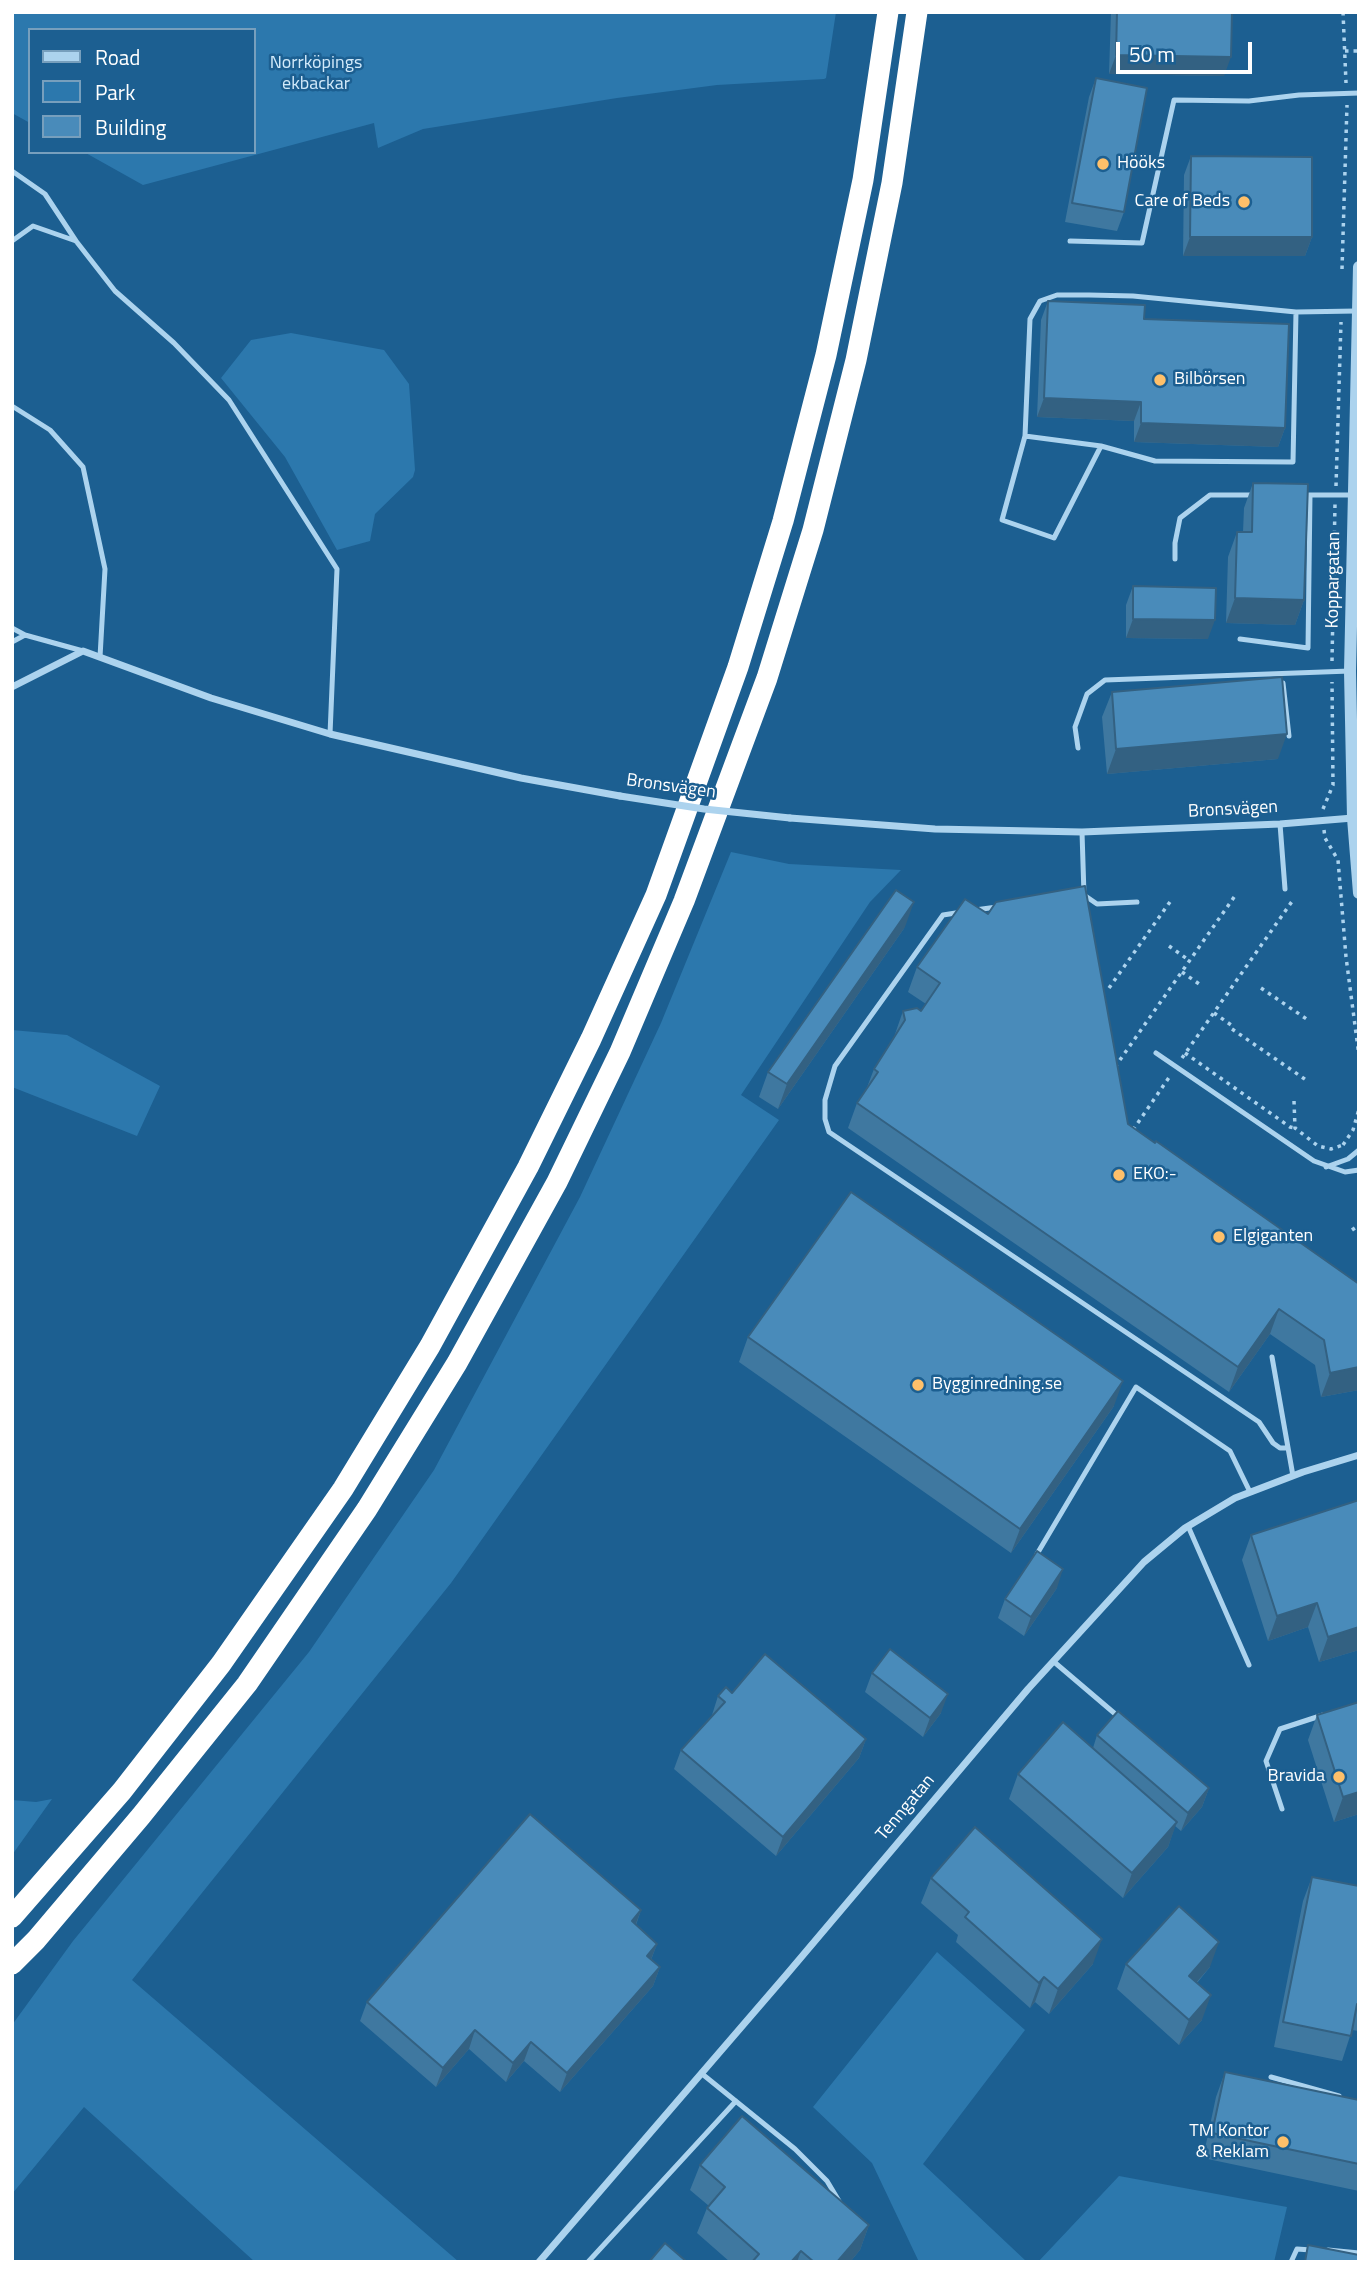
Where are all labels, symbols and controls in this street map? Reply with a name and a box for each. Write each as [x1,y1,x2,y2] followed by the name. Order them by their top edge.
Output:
[28,28,256,154] legend
[1119,28,1256,72] scale bar
[1129,38,1175,70] text: 50 m
[95,41,140,73] text: Road
[270,53,362,96] park label: Norrköpings ekbackar
[95,76,135,108] text: Park
[95,111,166,143] text: Building
[1117,153,1165,175] place label: Hööks
[1095,156,1111,172] marker: Hööks
[1135,191,1230,213] place label: Care of Beds
[1236,194,1252,210] marker: Care of Beds
[1174,369,1246,391] place label: Bilbörsen
[1152,372,1168,388] marker: Bilbörsen
[1322,531,1346,629] street label: Koppargatan
[625,770,717,804] street label: Bronsvägen
[1187,797,1279,823] street label: Bronsvägen
[1133,1164,1177,1186] place label: EKO:-
[1111,1167,1127,1183] marker: EKO:-
[1233,1226,1313,1248] place label: Elgiganten
[1211,1229,1227,1245] marker: Elgiganten
[932,1374,1062,1396] place label: Bygginredning.se
[910,1377,926,1393] marker: Bygginredning.se
[1268,1766,1325,1788] place label: Bravida
[1331,1769,1347,1785] marker: Bravida
[872,1771,940,1845] street label: Tenngatan
[1189,2121,1269,2164] place label: TM Kontor & Reklam
[1275,2134,1291,2150] marker: TM Kontor & Reklam

